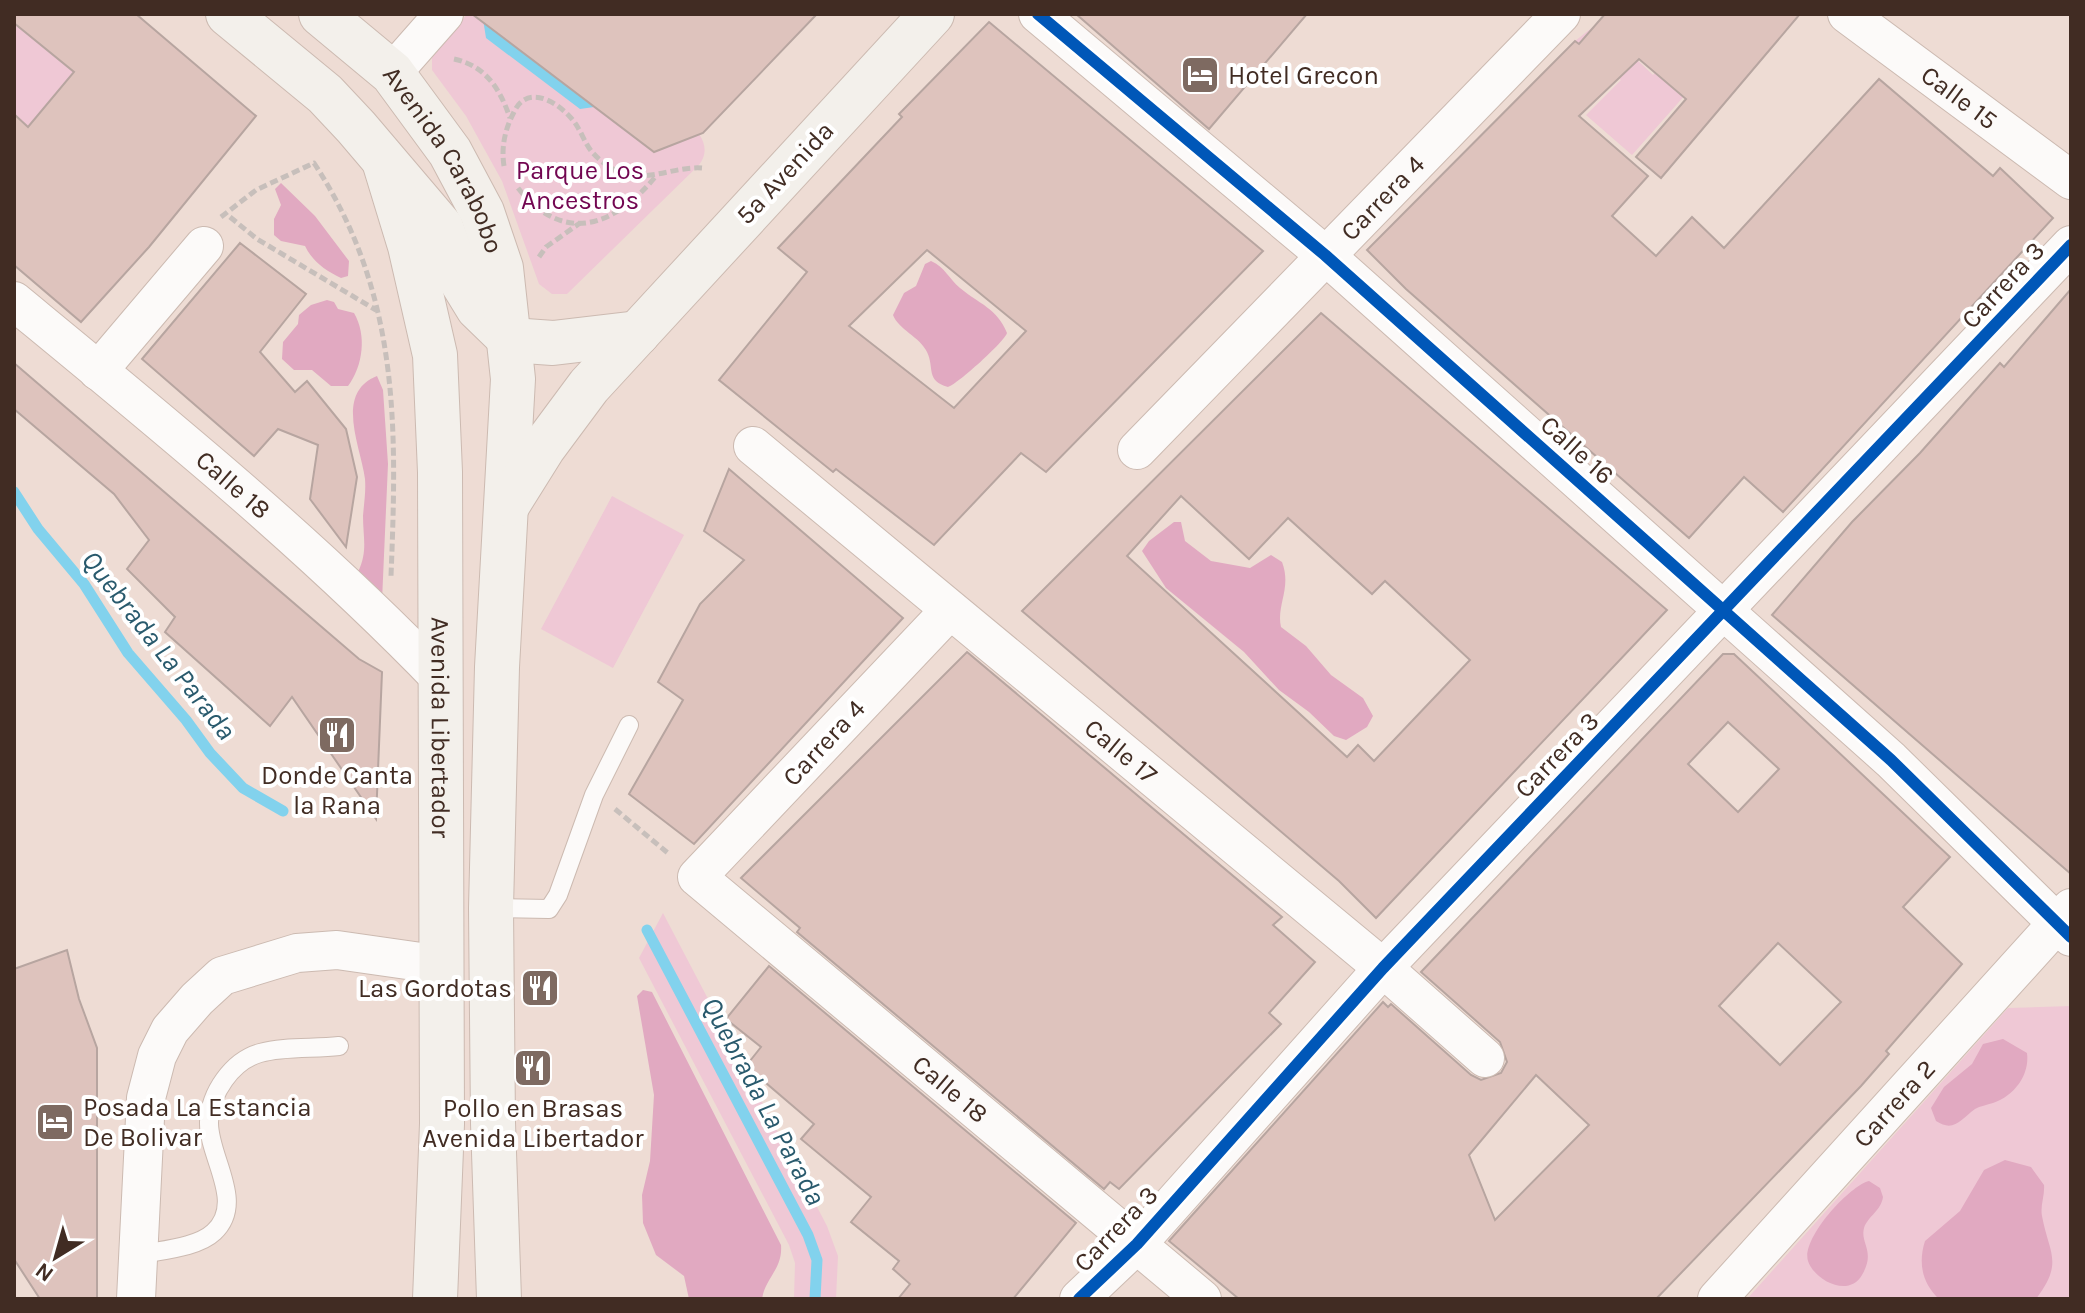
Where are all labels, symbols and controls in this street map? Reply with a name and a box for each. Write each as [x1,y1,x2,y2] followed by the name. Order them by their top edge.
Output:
[1179,54,1221,96] hotel icon: Hotel Grecon
[1915,59,2004,136] street label: Calle 15
[377,60,510,257] street label: Avenida Carabobo
[1228,60,1379,91] place label: Hotel Grecon
[730,115,840,231] street label: 5ª Avenida
[1334,149,1431,247] street label: Carrera 4
[516,155,644,216] park label: Parque Los Ancestros
[1955,235,2051,335] street label: Carrera 3
[1534,409,1620,491] street label: Calle 16
[190,444,277,525] street label: Calle 18
[75,544,243,746] water label: Quebrada La Parada
[425,617,457,839] street label: Avenida Libertador
[776,693,872,793] street label: Carrera 4
[1508,706,1606,804] street label: Carrera 3
[1078,712,1164,790] street label: Calle 17
[316,714,358,756] restaurant icon: Donde Canta la Rana
[261,760,413,821] place label: Donde Canta la Rana
[519,967,561,1009] restaurant icon: Las Gordotas
[358,973,512,1004] place label: Las Gordotas
[695,991,833,1211] water label: Quebrada La Parada
[512,1047,554,1089] restaurant icon: Pollo en Brasas Avenida Libertador
[906,1048,994,1129] street label: Calle 18
[1847,1053,1942,1154] street label: Carrera 2
[83,1092,312,1153] place label: Posada La Estancia De Bolivar
[422,1093,644,1154] place label: Pollo en Brasas Avenida Libertador
[34,1101,76,1143] hotel icon: Posada La Estancia De Bolivar
[1067,1180,1165,1278] street label: Carrera 3
[16,1217,96,1297] north arrow
[30,1257,59,1287] text: N

